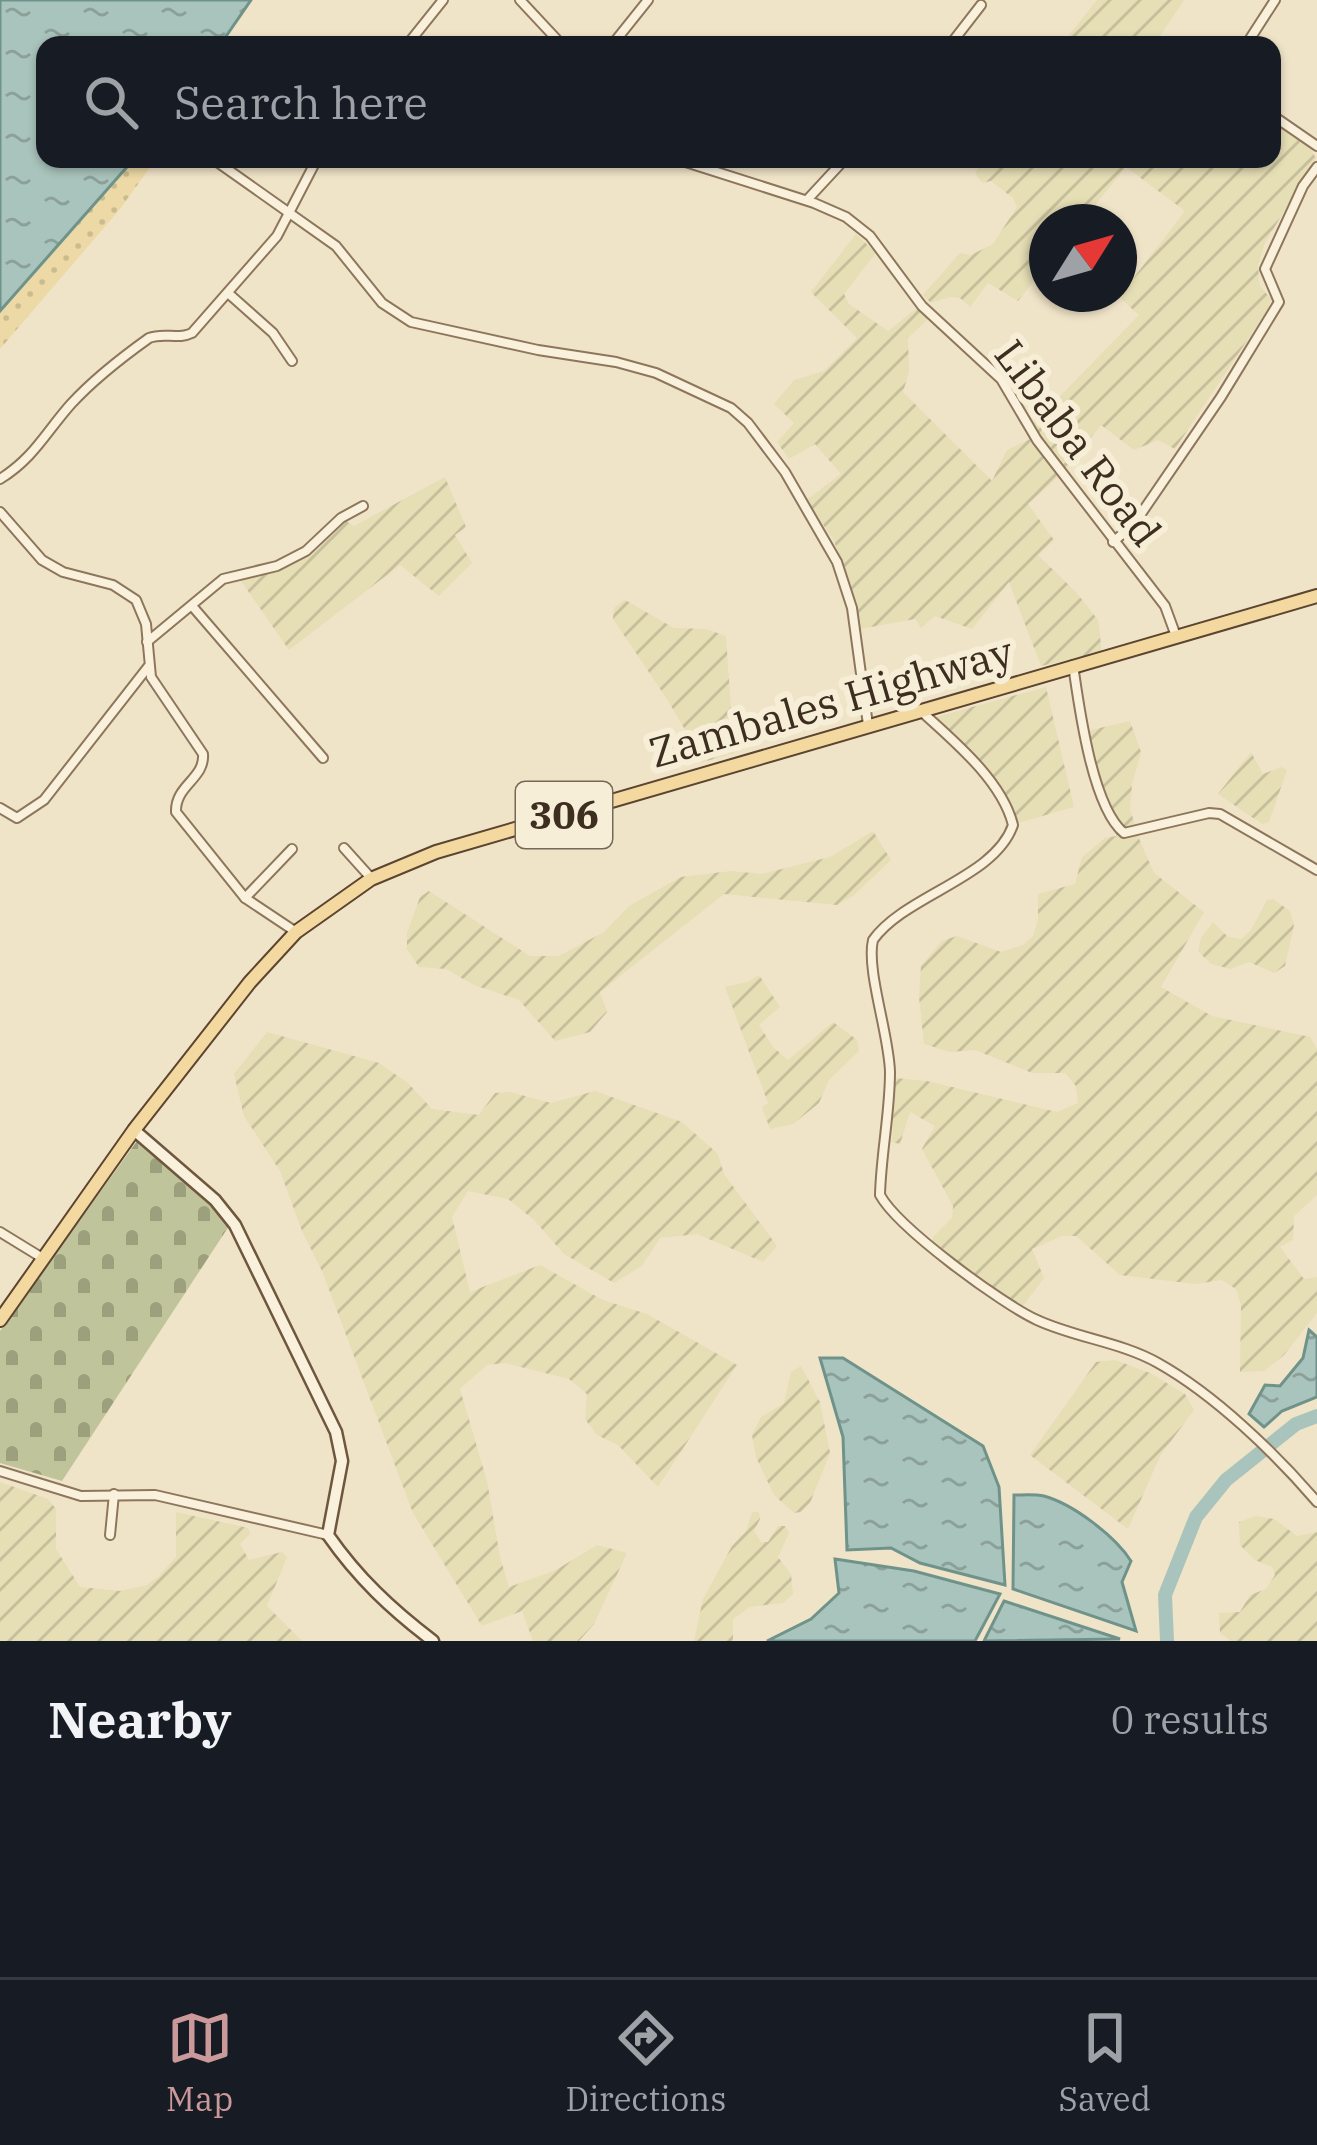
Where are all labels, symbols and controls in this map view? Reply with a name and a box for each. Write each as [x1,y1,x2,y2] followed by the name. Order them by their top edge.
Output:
[36,36,1281,168] search box
[78,69,144,135] icon: search
[174,73,428,131] text: Search here
[1029,204,1137,312] north arrow
[983,328,1174,557] street label: Libaba Road
[643,623,1020,780] street label: Zambales Highway
[516,782,612,848] road number: 306
[48,1686,232,1752] text: Nearby
[1111,1694,1269,1745] text: 0 results
[166,2005,233,2120] tab: Map
[565,2005,726,2120] tab: Directions
[1058,2005,1151,2120] tab: Saved

